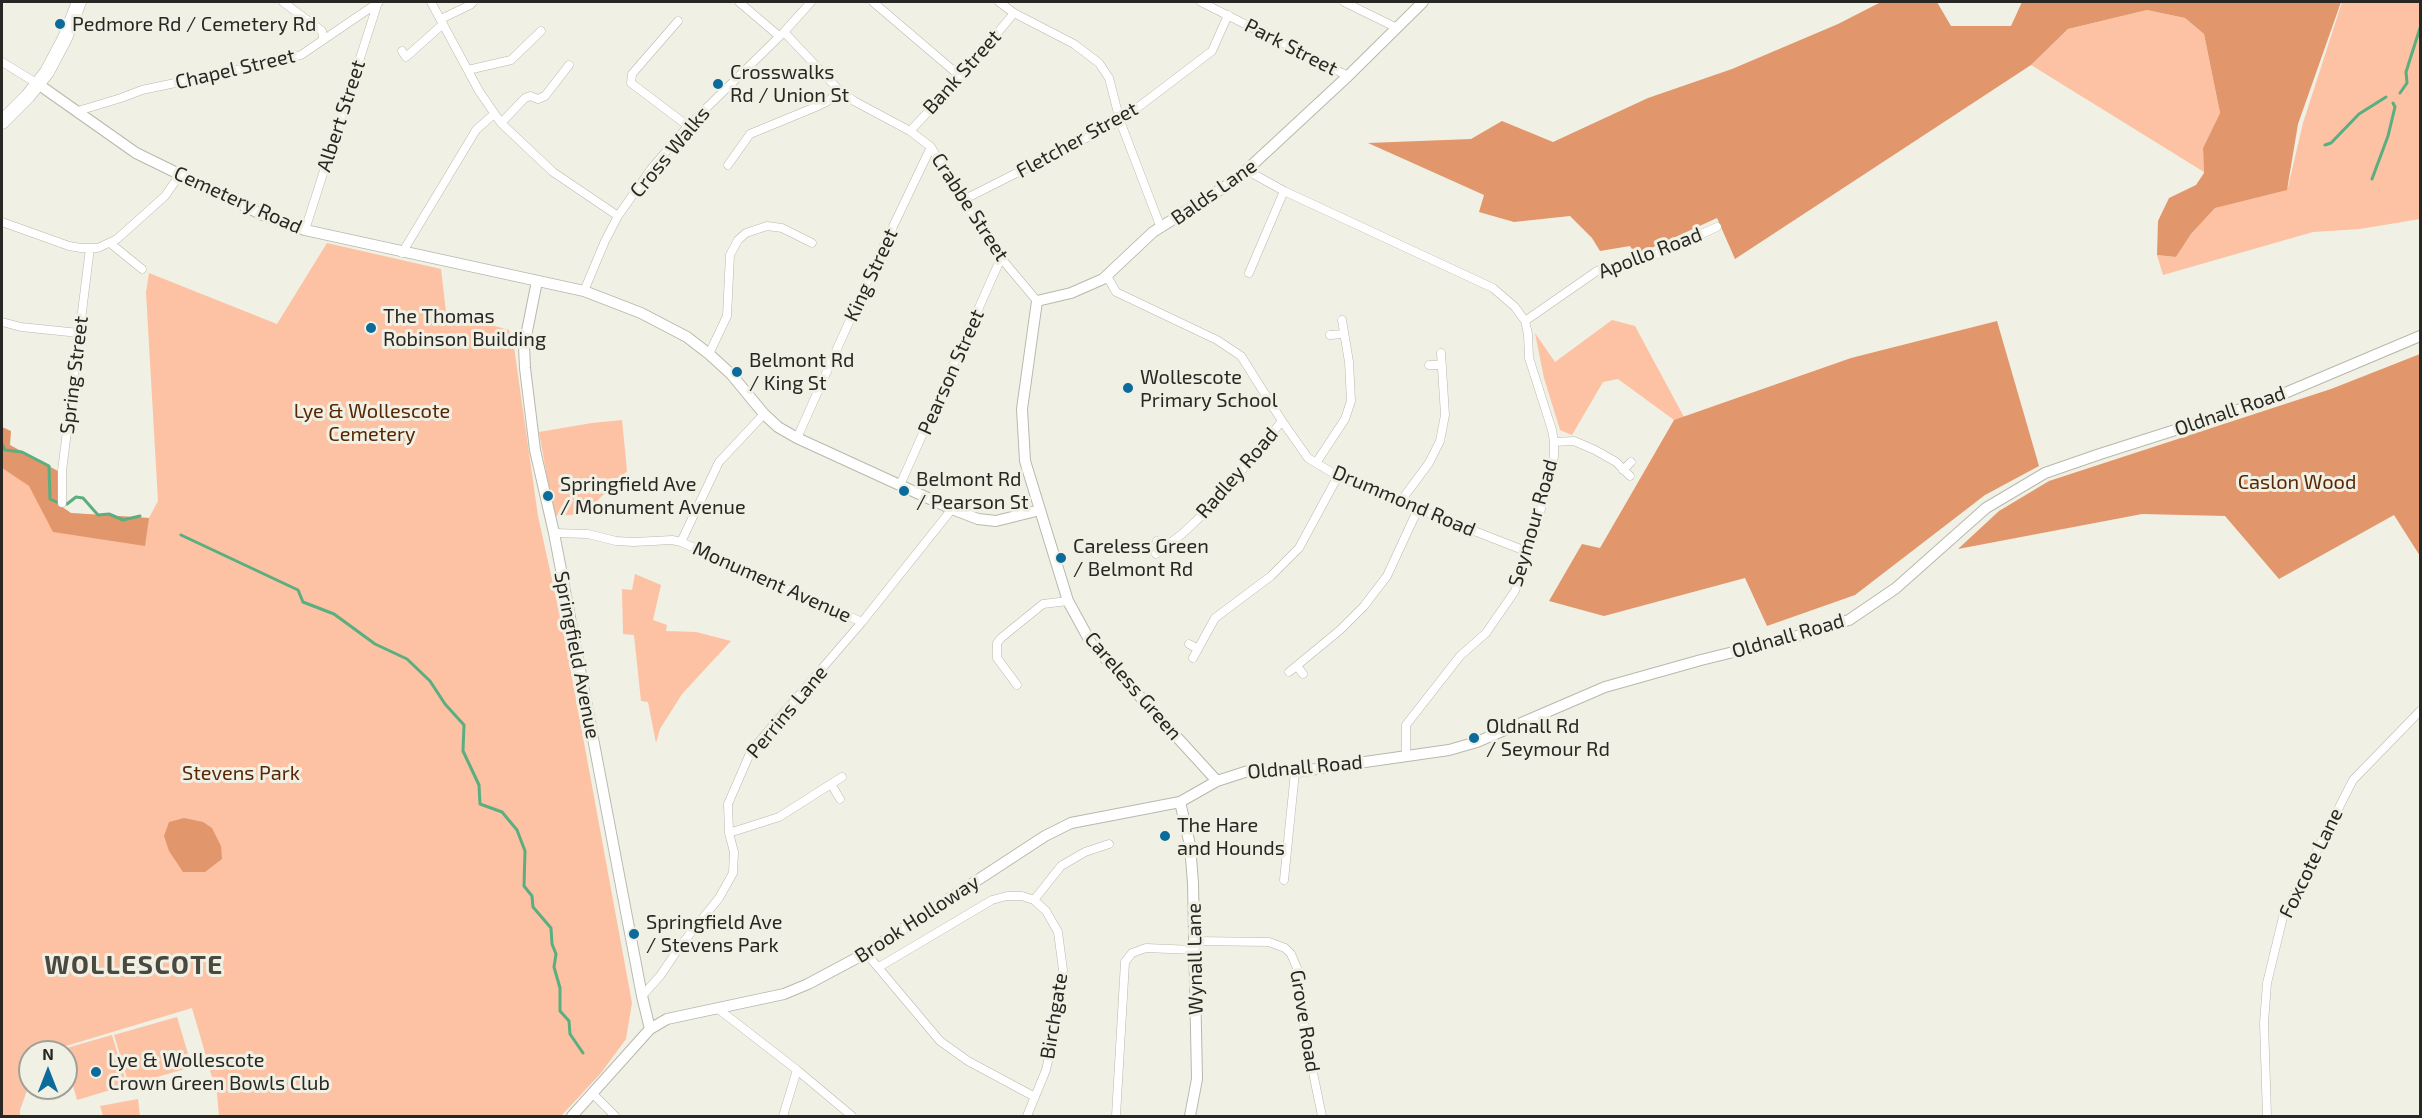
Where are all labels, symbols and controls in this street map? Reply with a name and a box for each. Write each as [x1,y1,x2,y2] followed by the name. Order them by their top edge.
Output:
[72,12,316,36] place label: Pedmore Rd / Cemetery Rd
[1241,13,1341,81] street label: Park Street
[53,17,67,31] marker: Pedmore Rd / Cemetery Rd
[918,25,1006,119] street label: Bank Street
[173,44,297,94] street label: Chapel Street
[312,57,370,175] street label: Albert Street
[730,60,849,107] place label: Crosswalks Rd / Union St
[711,77,725,91] marker: Crosswalks Rd / Union St
[1012,97,1142,183] street label: Fletcher Street
[625,102,715,202] street label: Cross Walks
[926,148,1014,266] street label: Crabbe Street
[1167,154,1261,230] street label: Balds Lane
[170,161,306,239] street label: Cemetery Road
[1595,222,1705,284] street label: Apollo Road
[839,225,903,325] street label: King Street
[383,304,546,351] place label: The Thomas Robinson Building
[913,306,989,438] street label: Pearson Street
[55,315,93,435] street label: Spring Street
[364,321,378,335] marker: The Thomas Robinson Building
[749,348,854,395] place label: Belmont Rd / King St
[730,365,744,379] marker: Belmont Rd / King St
[1140,365,1278,412] place label: Wollescote Primary School
[1121,381,1135,395] marker: Wollescote Primary School
[2171,381,2289,441] street label: Oldnall Road
[294,399,450,446] park label: Lye & Wollescote Cemetery
[1191,423,1283,523] street label: Radley Road
[1503,457,1563,589] street label: Seymour Road
[1329,460,1479,542] street label: Drummond Road
[916,467,1029,514] place label: Belmont Rd / Pearson St
[2238,470,2356,494] park label: Caslon Wood
[560,472,746,519] place label: Springfield Ave / Monument Avenue
[897,484,911,498] marker: Belmont Rd / Pearson St
[541,489,555,503] marker: Springfield Ave / Monument Avenue
[1073,534,1209,581] place label: Careless Green / Belmont Rd
[689,536,855,628] street label: Monument Avenue
[1054,551,1068,565] marker: Careless Green / Belmont Rd
[549,569,605,741] street label: Springfield Avenue
[1729,609,1847,663] street label: Oldnall Road
[1079,627,1187,745] street label: Careless Green
[741,661,833,763] street label: Perrins Lane
[1486,714,1610,761] place label: Oldnall Rd / Seymour Rd
[1467,731,1481,745] marker: Oldnall Rd / Seymour Rd
[1246,750,1364,784] street label: Oldnall Road
[182,761,300,785] park label: Stevens Park
[2274,804,2348,922] street label: Foxcote Lane
[1177,813,1285,860] place label: The Hare and Hounds
[1158,829,1172,843] marker: The Hare and Hounds
[850,870,984,968] street label: Brook Holloway
[1182,903,1208,1015] street label: Wynall Lane
[646,910,783,957] place label: Springfield Ave / Stevens Park
[627,927,641,941] marker: Springfield Ave / Stevens Park
[44,949,224,981] district label: WOLLESCOTE
[1285,968,1325,1074] street label: Grove Road
[1035,971,1073,1061] street label: Birchgate
[18,1040,78,1100] north arrow
[42,1044,54,1063] text: N
[108,1048,330,1095] place label: Lye & Wollescote Crown Green Bowls Club
[89,1065,103,1079] marker: Lye & Wollescote Crown Green Bowls Club

